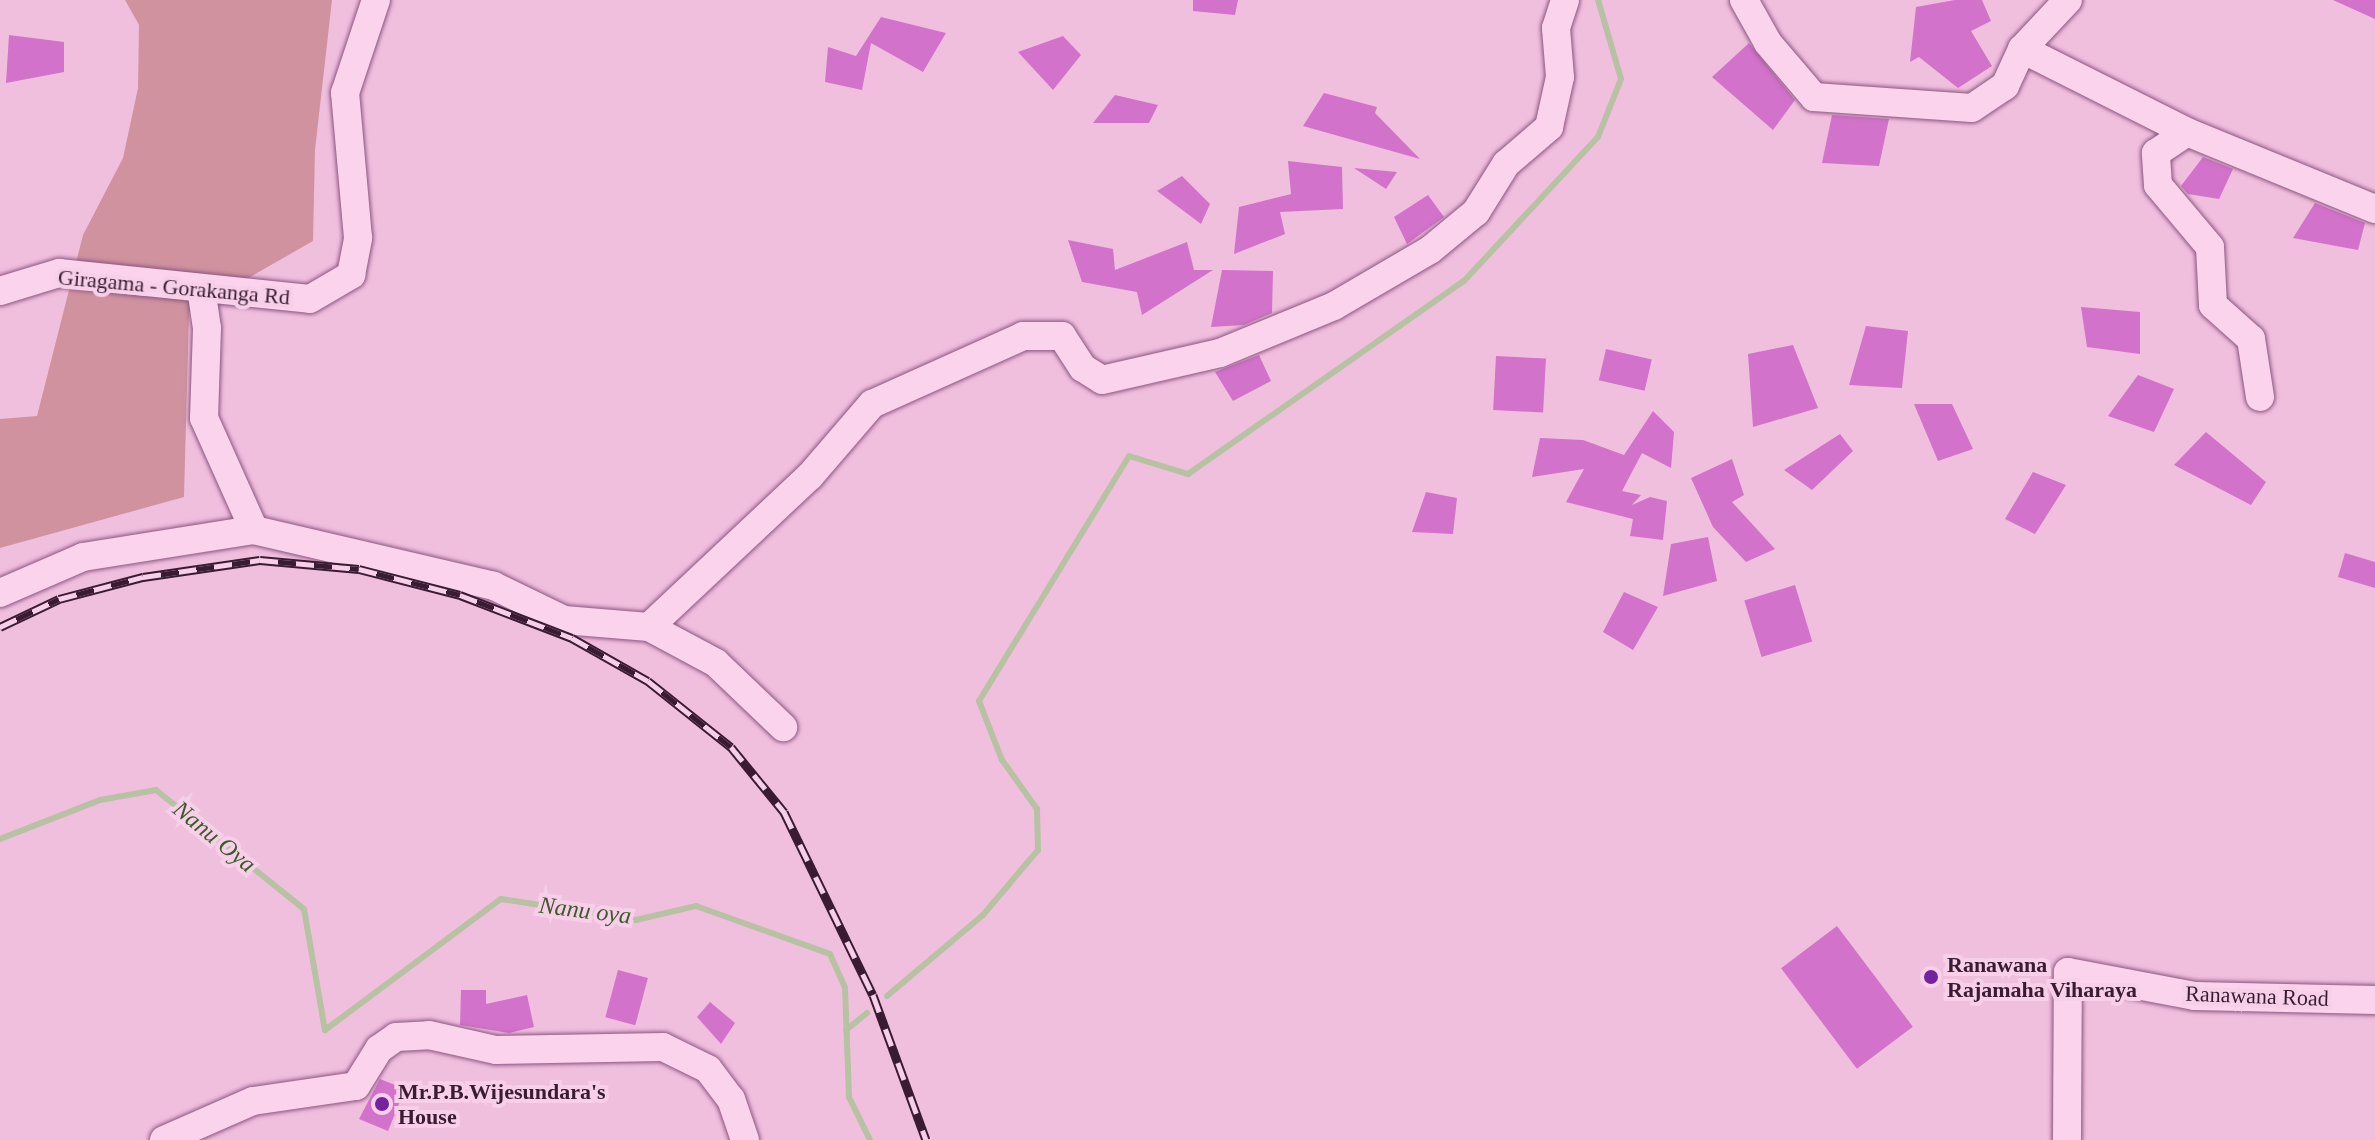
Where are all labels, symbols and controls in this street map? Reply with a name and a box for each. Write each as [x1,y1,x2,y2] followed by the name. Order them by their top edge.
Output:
[57,264,291,310] street label: Giragama - Gorakanga Rd
[167,795,261,879] water label: Nanu Oya
[537,891,633,931] water label: Nanu oya
[1947,951,2137,1002] place label: Ranawana Rajamaha Viharaya
[1922,968,1940,986] marker: Ranawana Rajamaha Viharaya
[2185,980,2329,1012] street label: Ranawana Road
[398,1078,606,1130] place label: Mr.P.B.Wijesundara's House
[373,1095,391,1113] marker: Mr.P.B.Wijesundara's House

